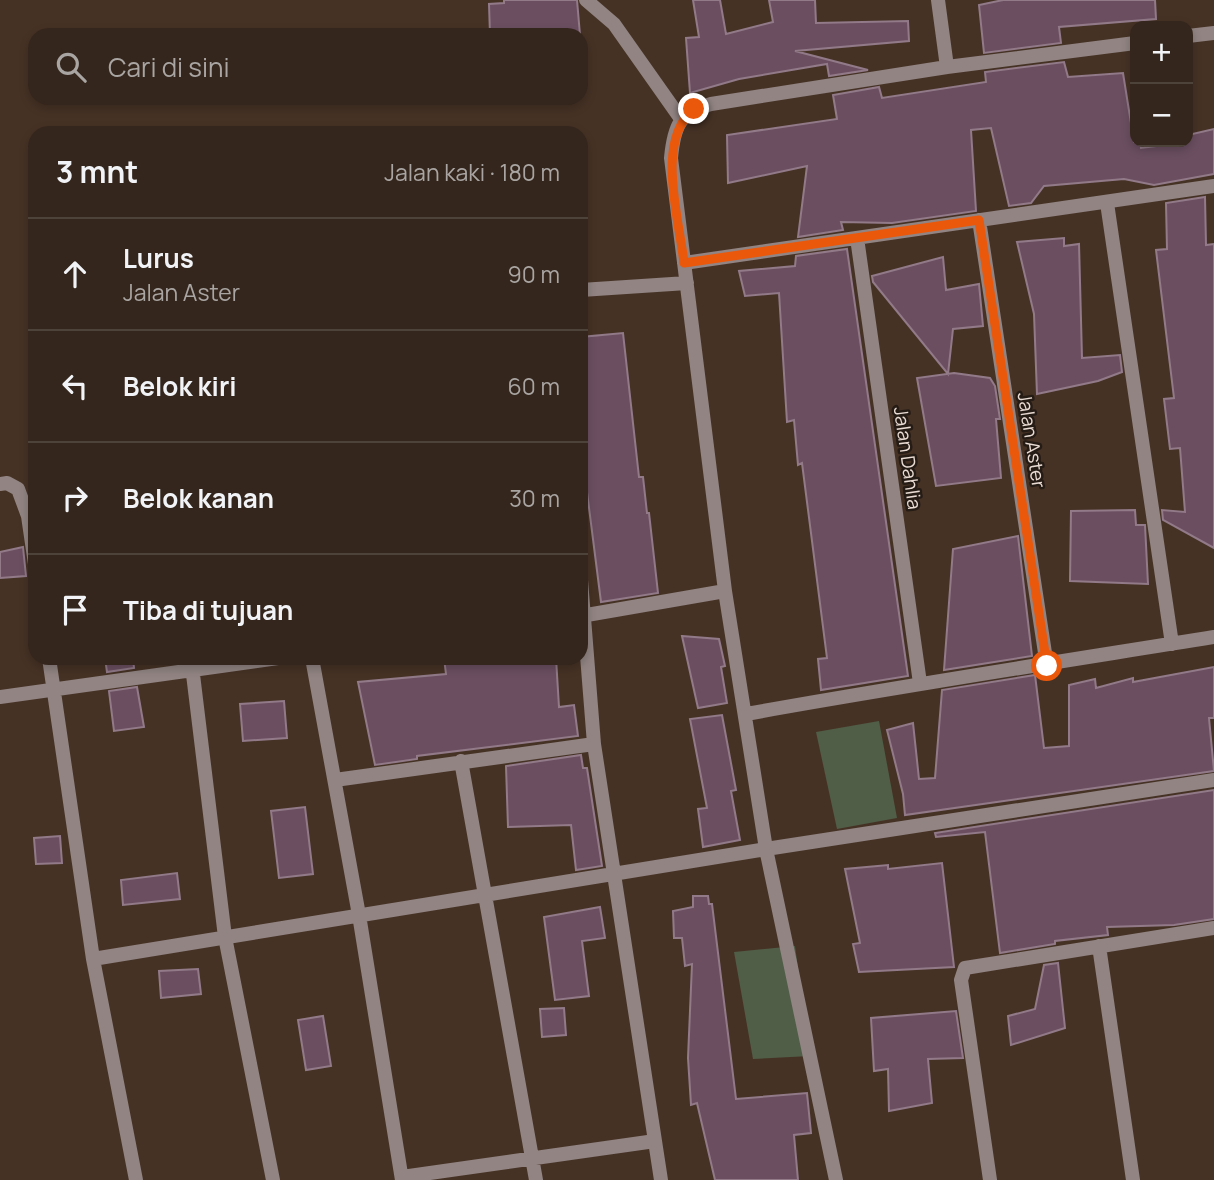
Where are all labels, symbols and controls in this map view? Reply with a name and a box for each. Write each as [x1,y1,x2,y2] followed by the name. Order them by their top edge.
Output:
[1130,21,1193,147] map controls
[1130,21,1193,84] button: +
[28,28,588,105] search box
[52,48,90,86] icon: search
[108,49,230,85] text: Cari di sini
[1130,84,1193,147] button: −
[678,93,709,124] route end
[56,151,138,192] text: 3 mnt
[384,156,560,188] text: Jalan kaki · 180 m
[123,240,194,276] text: Lurus
[56,255,94,293] icon: ahead
[508,258,560,290] text: 90 m
[123,276,240,308] text: Jalan Aster
[56,367,94,405] icon: left
[123,368,237,404] text: Belok kiri
[508,370,560,402] text: 60 m
[1012,390,1052,490] street label: Jalan Aster
[888,405,928,511] street label: Jalan Dahlia
[56,479,94,517] icon: right
[123,480,274,516] text: Belok kanan
[509,482,560,514] text: 30 m
[56,591,94,629] icon: arrive
[123,592,293,628] text: Tiba di tujuan
[1031,650,1062,681] route start

